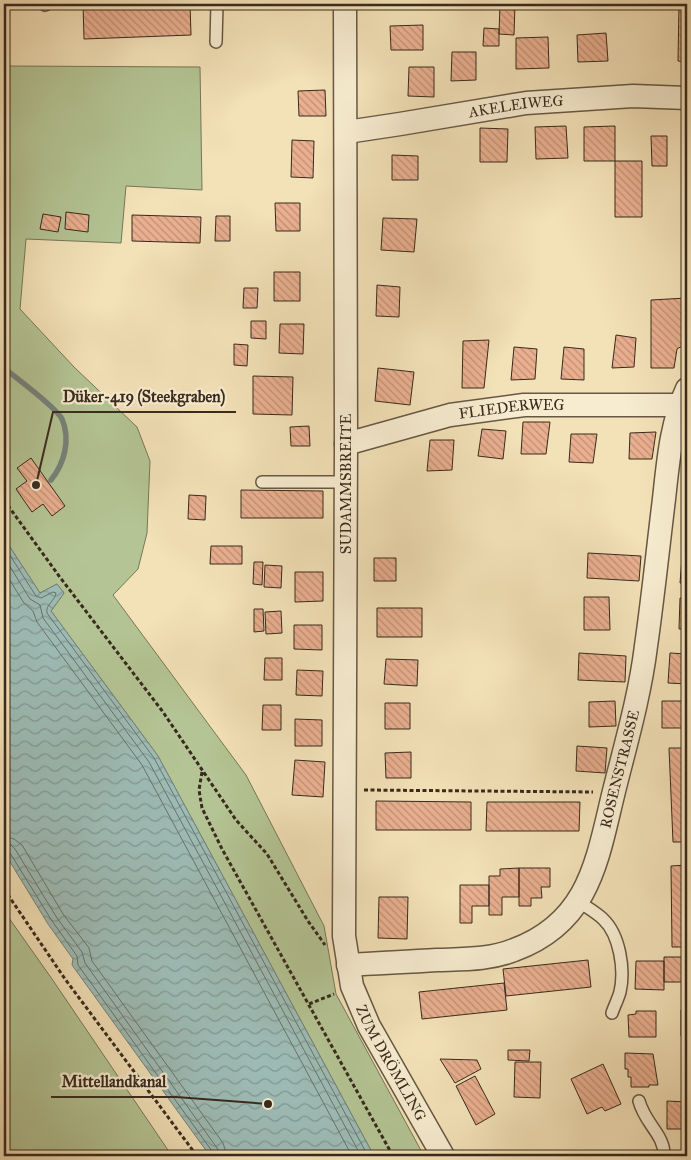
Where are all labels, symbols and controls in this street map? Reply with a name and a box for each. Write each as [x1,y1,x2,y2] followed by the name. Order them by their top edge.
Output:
[466,92,564,122] street label: AKELEIWEG
[53,381,236,412] callout: Düker-419 (Steekgraben)
[63,387,226,407] text: Düker-419 (Steekgraben)
[458,395,565,423] street label: FLIEDERWEG
[337,414,355,554] street label: SUDAMMSBREITE
[596,708,643,830] street label: ROSENSTRASSE
[352,1002,430,1124] street label: ZUM DRÖMLING
[51,1066,176,1097] callout: Mittellandkanal
[62,1072,167,1091] text: Mittellandkanal

